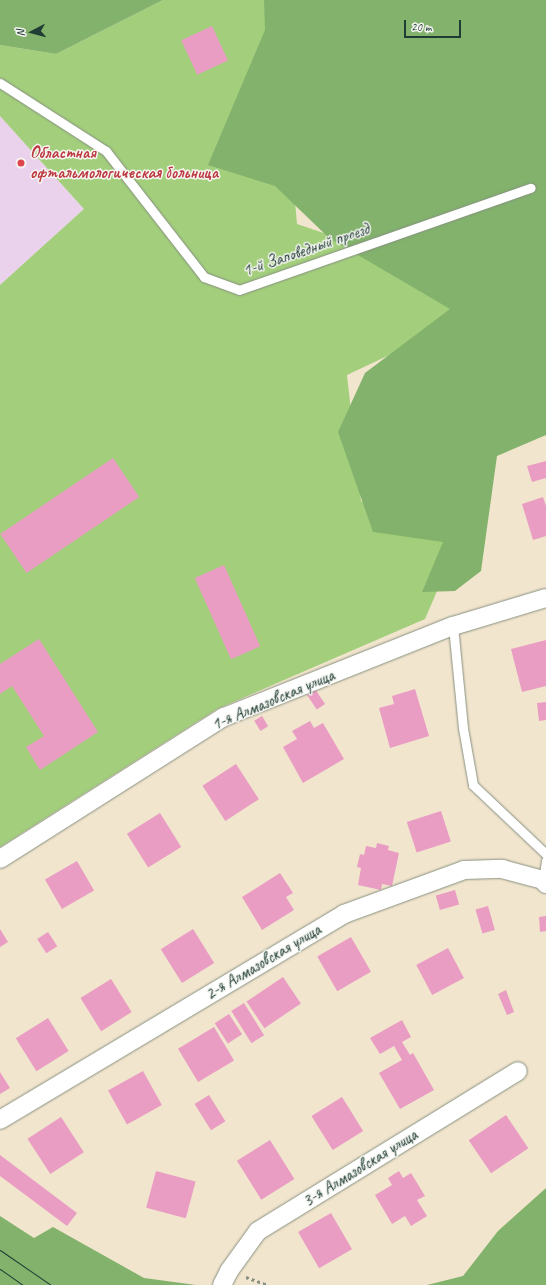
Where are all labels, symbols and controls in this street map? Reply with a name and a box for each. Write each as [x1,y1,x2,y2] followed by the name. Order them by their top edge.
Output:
[12,12,52,52] north arrow
[406,12,463,38] scale bar
[411,19,431,35] text: 20 m
[13,29,27,37] text: N
[30,143,219,183] place label: Областная офтальмологическая больница
[15,157,27,169] marker: Областная офтальмологическая больница
[240,219,372,281] street label: 1-й Заповедный проезд
[208,665,338,735] street label: 1-я Алмазовская улица
[201,919,325,1005] street label: 2-я Алмазовская улица
[298,1124,422,1212] street label: 3-я Алмазовская улица

